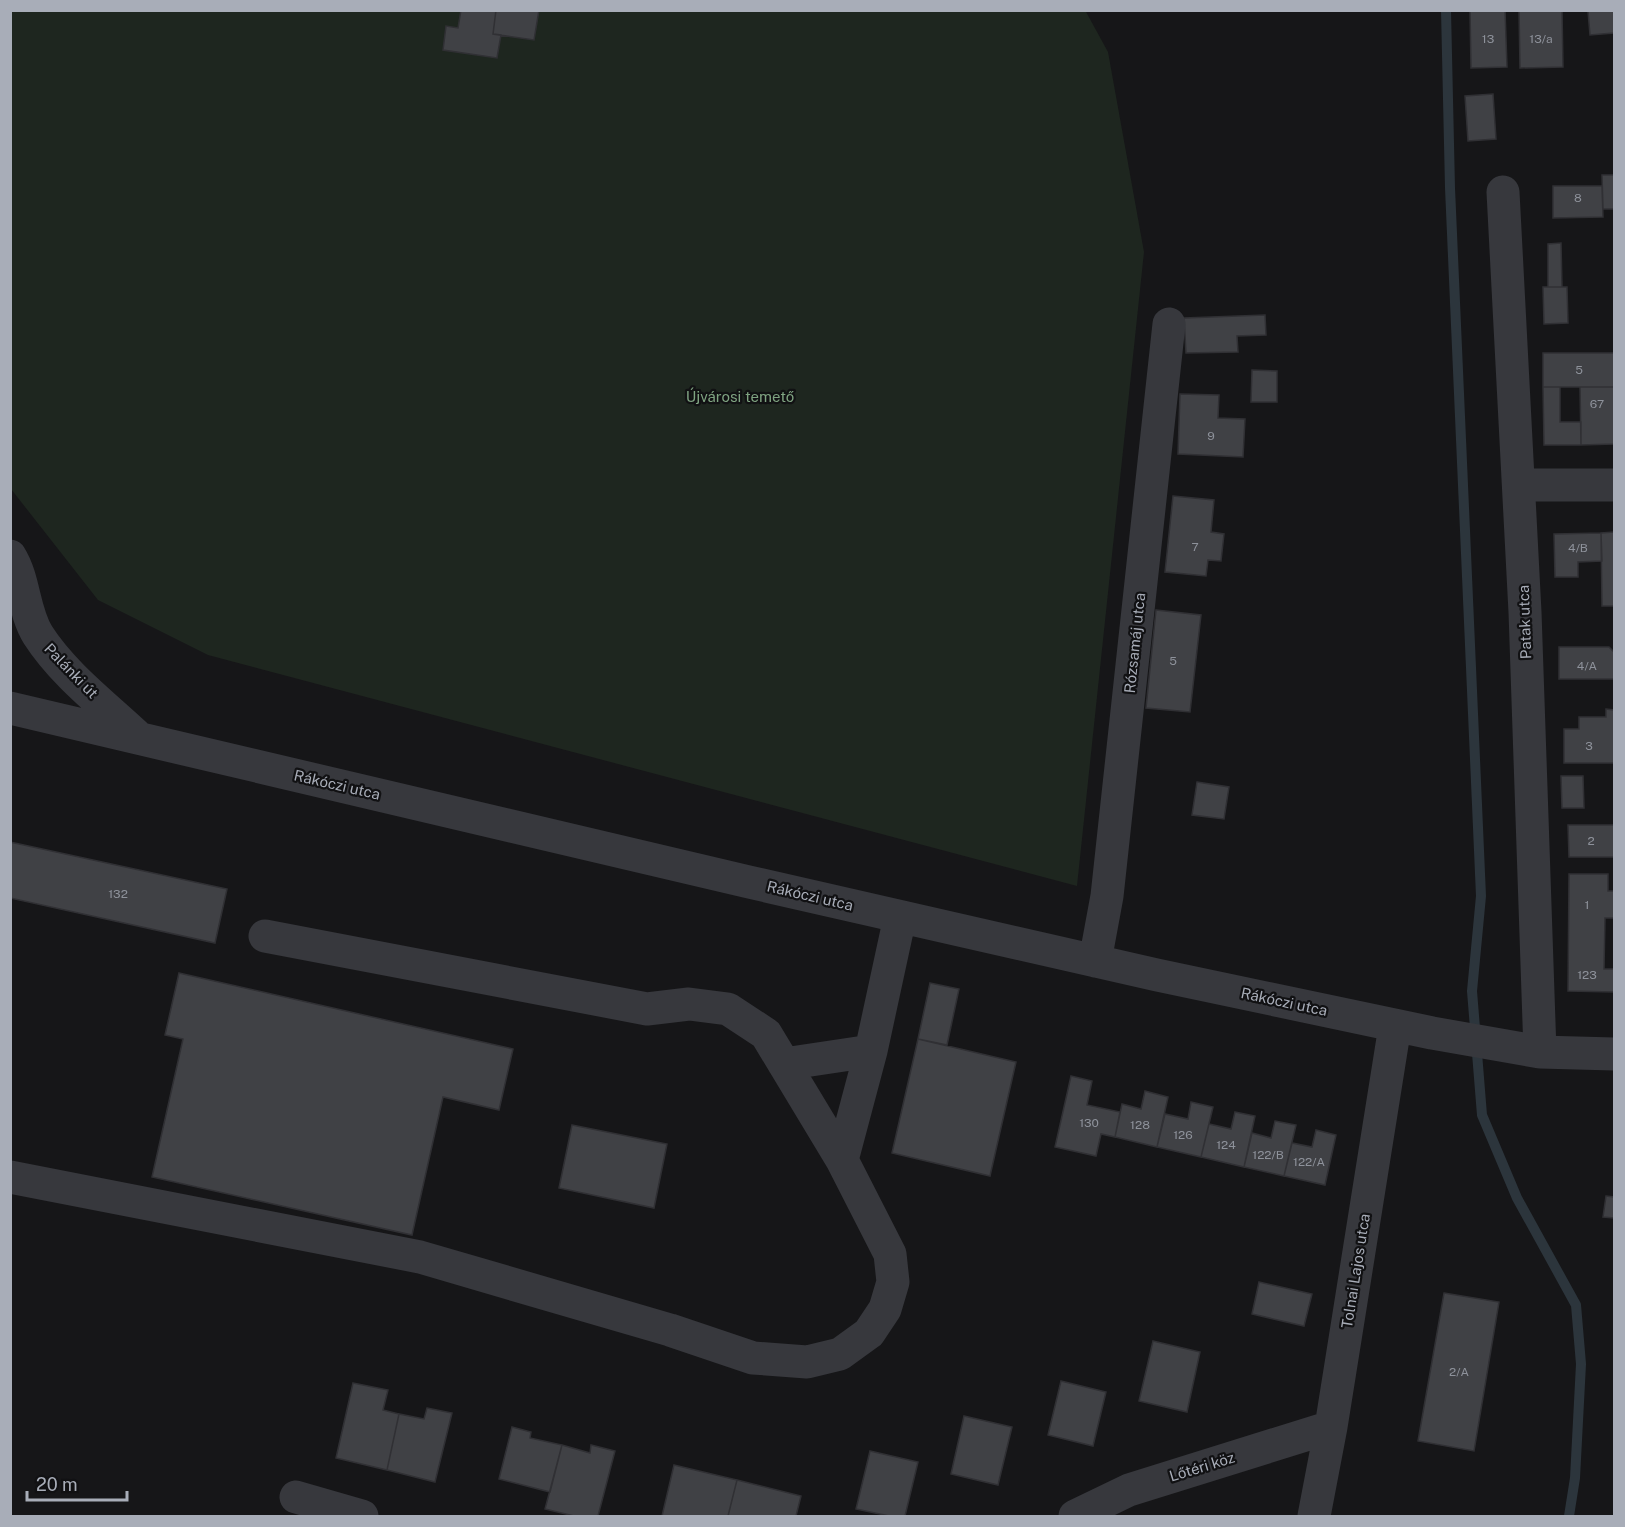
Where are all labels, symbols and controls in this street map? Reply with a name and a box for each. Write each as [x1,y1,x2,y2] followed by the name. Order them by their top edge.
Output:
[1482,32,1494,46] house number: 13
[1529,32,1553,46] house number: 13/a
[1574,191,1582,205] house number: 8
[1575,363,1583,377] house number: 5
[686,387,795,405] park label: Újvárosi temető
[1590,397,1604,411] house number: 67
[1207,429,1215,443] house number: 9
[1191,540,1199,554] house number: 7
[1568,541,1588,555] house number: 4/B
[1515,585,1534,659] street label: Patak utca
[1121,592,1148,694] street label: Rózsamáj utca
[41,640,102,702] street label: Palánki út
[1169,654,1177,668] house number: 5
[1577,659,1598,673] house number: 4/A
[1585,739,1593,753] house number: 3
[292,766,382,803] street label: Rákóczi utca
[1587,834,1595,848] house number: 2
[765,877,855,914] street label: Rákóczi utca
[108,887,128,901] house number: 132
[1585,898,1589,912] house number: 1
[1577,968,1597,982] house number: 123
[1239,984,1329,1019] street label: Rákóczi utca
[1079,1116,1099,1130] house number: 130
[1130,1118,1150,1132] house number: 128
[1173,1128,1193,1142] house number: 126
[1216,1138,1236,1152] house number: 124
[1252,1148,1284,1162] house number: 122/B
[1293,1155,1325,1169] house number: 122/A
[1338,1212,1373,1330] street label: Tolnai Lajos utca
[1449,1365,1469,1379] house number: 2/A
[1167,1449,1237,1485] street label: Lőtéri köz
[27,1464,128,1502] scale bar
[36,1474,78,1495] text: 20 m

